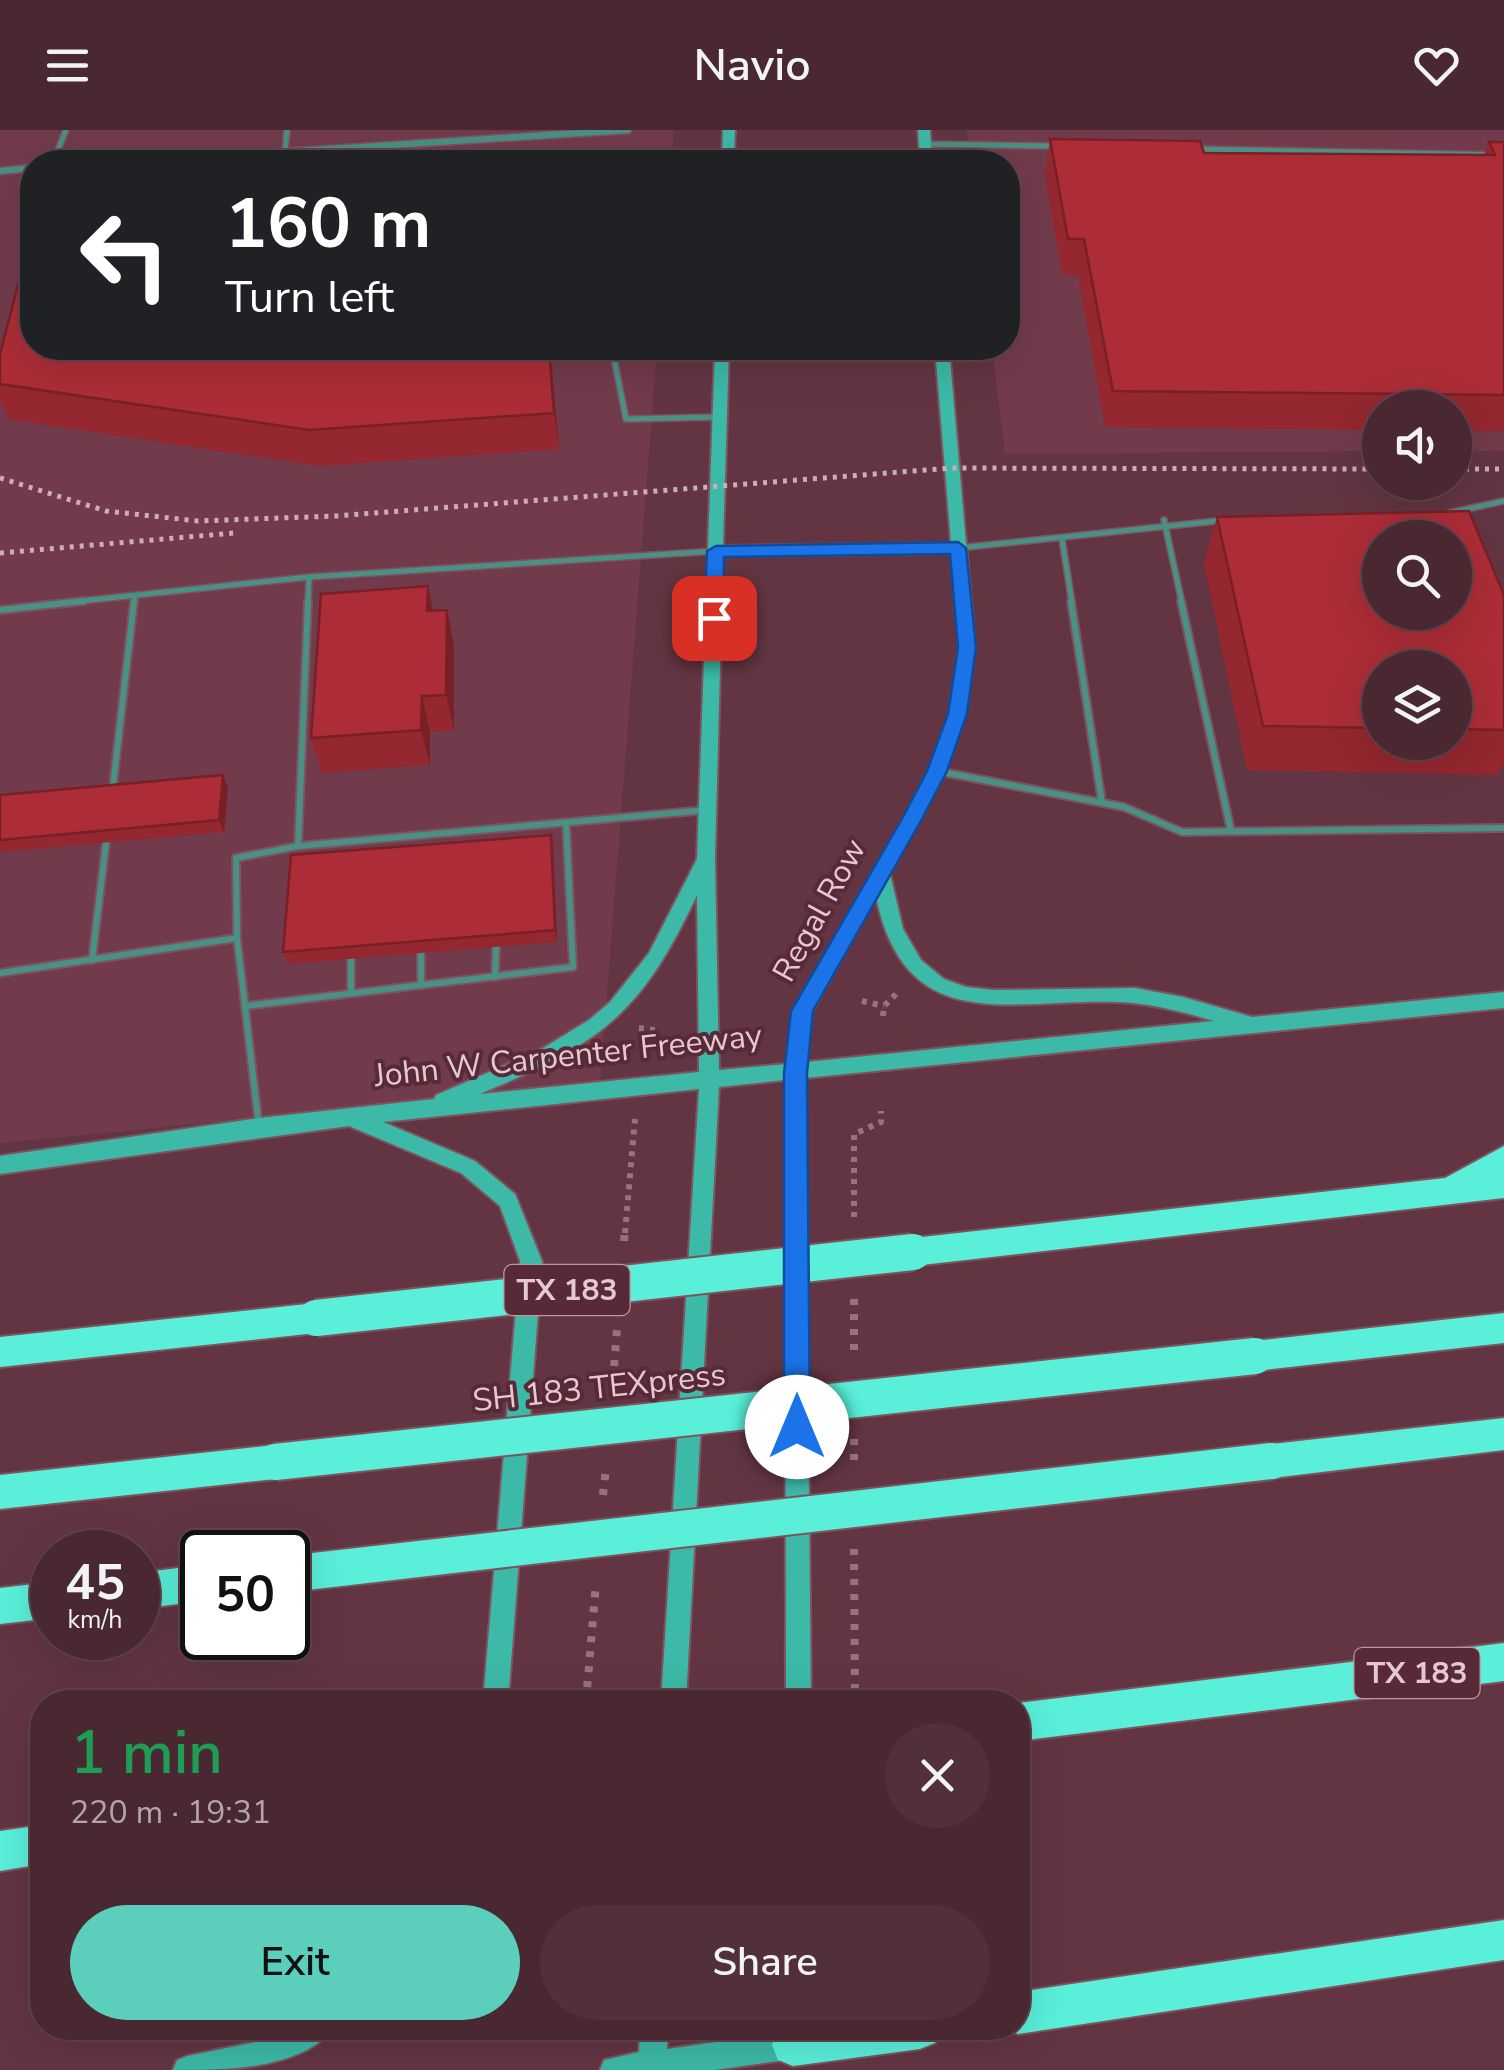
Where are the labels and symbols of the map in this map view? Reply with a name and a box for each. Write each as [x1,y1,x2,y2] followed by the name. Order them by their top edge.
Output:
[672,576,757,661] pin
[763,831,876,989] street label: Regal Row
[371,1014,764,1097] street label: John W Carpenter Freeway
[504,1265,630,1315] road number: TX 183
[470,1353,728,1422] street label: SH 183 TEXpress
[745,1375,849,1479] position arrow
[180,1530,310,1660] speed limit sign: 50
[1354,1648,1480,1698] road number: TX 183

